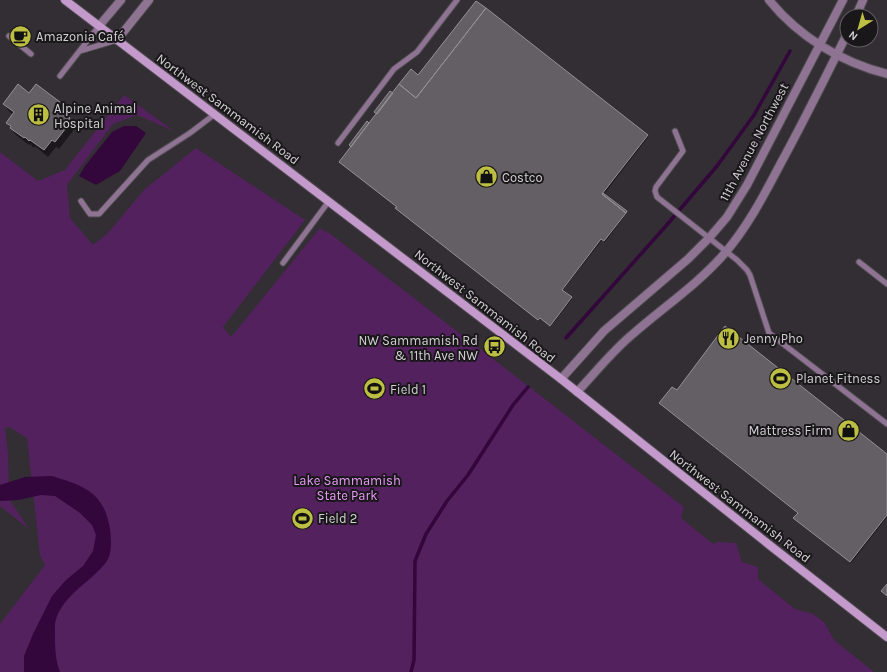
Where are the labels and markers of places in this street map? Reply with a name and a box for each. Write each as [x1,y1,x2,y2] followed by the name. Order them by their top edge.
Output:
[8,23,34,49] cafe icon: Amazonia Café
[36,29,125,44] place label: Amazonia Café
[54,101,136,131] place label: Alpine Animal Hospital
[26,102,52,128] building icon: Alpine Animal Hospital
[474,164,500,190] shop icon: Costco
[502,170,543,185] place label: Costco
[716,325,742,351] restaurant icon: Jenny Pho
[744,331,803,346] place label: Jenny Pho
[358,333,478,363] place label: NW Sammamish Rd & 11th Ave NW
[481,334,507,360] bus stop icon: NW Sammamish Rd & 11th Ave NW
[768,365,794,391] sports icon: Planet Fitness
[796,371,880,386] place label: Planet Fitness
[362,376,388,402] sports icon: Field 1
[390,382,426,397] place label: Field 1
[835,417,861,443] shop icon: Mattress Firm
[748,423,832,438] place label: Mattress Firm
[290,505,316,531] sports icon: Field 2
[318,511,357,526] place label: Field 2

